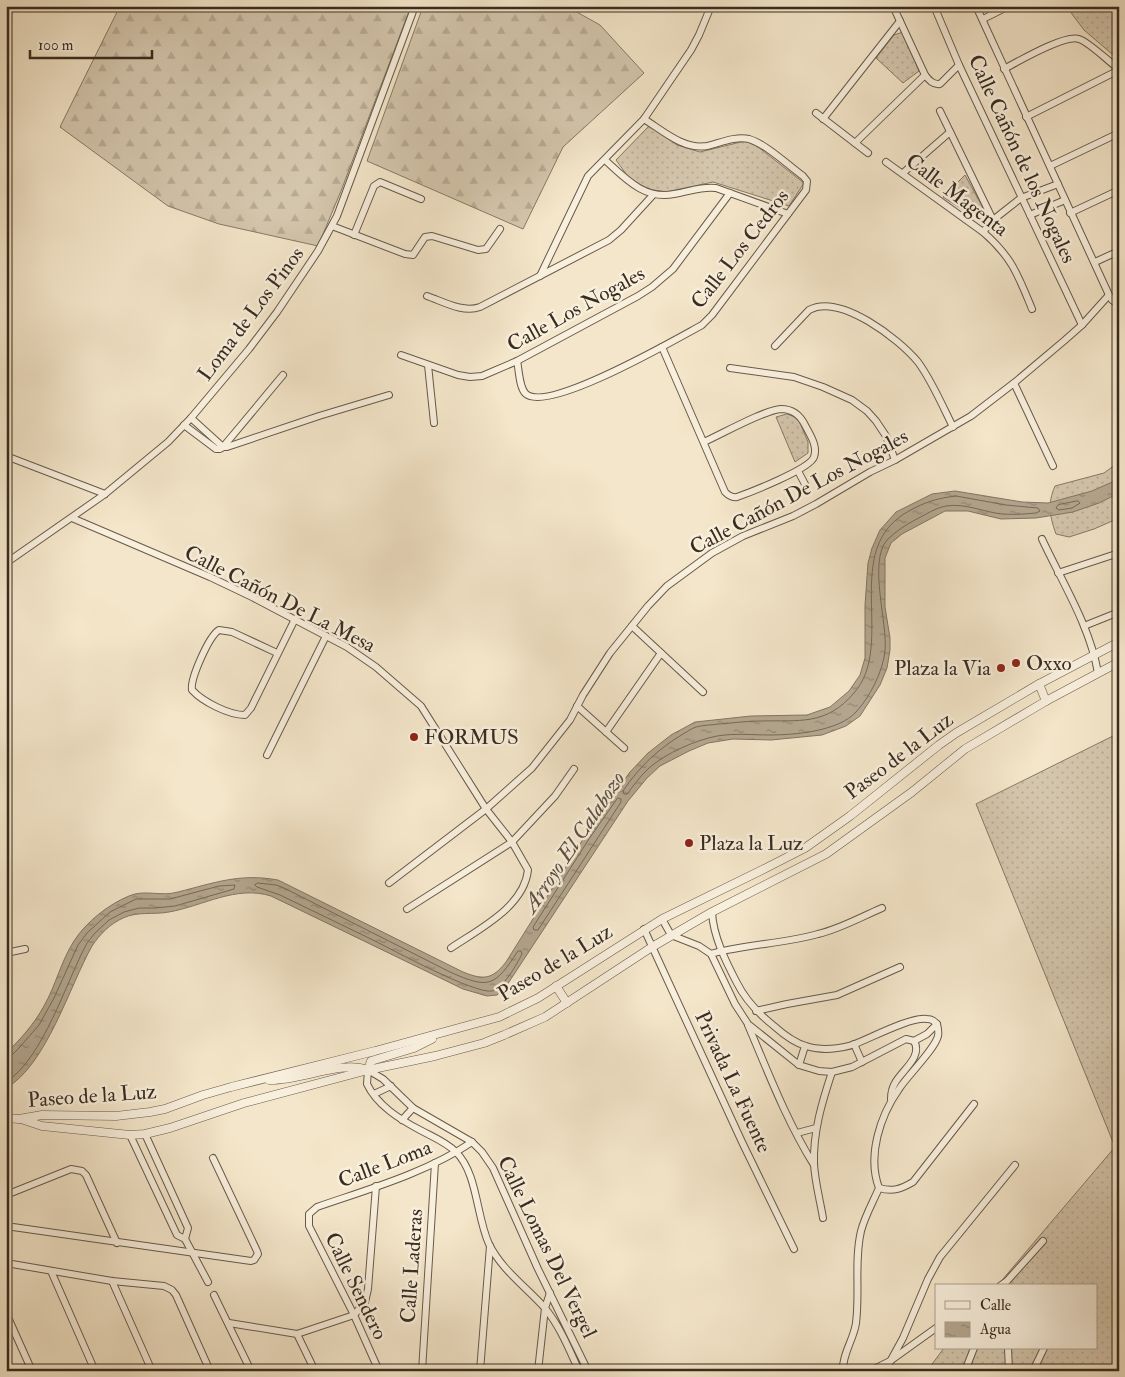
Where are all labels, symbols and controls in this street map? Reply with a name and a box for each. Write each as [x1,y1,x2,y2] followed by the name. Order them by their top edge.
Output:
[30,28,152,60] scale bar
[38,36,74,55] text: 100 m
[962,50,1082,268] street label: Calle Cañón de los Nogales
[900,148,1014,243] street label: Calle Magenta
[685,184,795,314] street label: Calle Los Cedros
[192,242,310,386] street label: Loma de Los Pinos
[502,260,650,358] street label: Calle Los Nogales
[685,423,913,561] street label: Calle Cañón De Los Nogales
[180,539,380,659] street label: Calle Cañón De La Mesa
[1026,650,1072,677] place label: Oxxo
[894,655,991,682] place label: Plaza la Via
[1010,657,1022,669] marker: Oxxo
[995,662,1007,674] marker: Plaza la Via
[839,706,959,806] street label: Paseo de la Luz
[424,724,519,751] place label: FORMUS
[408,731,420,743] marker: FORMUS
[515,766,632,920] water label: Arroyo El Calabozo
[699,830,803,857] place label: Plaza la Luz
[683,837,695,849] marker: Plaza la Luz
[493,918,617,1008] street label: Paseo de la Luz
[688,1007,778,1157] street label: Privada La Fuente
[27,1078,157,1114] street label: Paseo de la Luz
[334,1134,436,1194] street label: Calle Loma
[491,1151,603,1343] street label: Calle Lomas Del Vergel
[395,1208,429,1324] street label: Calle Laderas
[318,1228,394,1344] street label: Calle Sendero
[935,1284,1098,1350] legend
[980,1296,1011,1315] text: Calle
[979,1320,1012,1339] text: Agua

